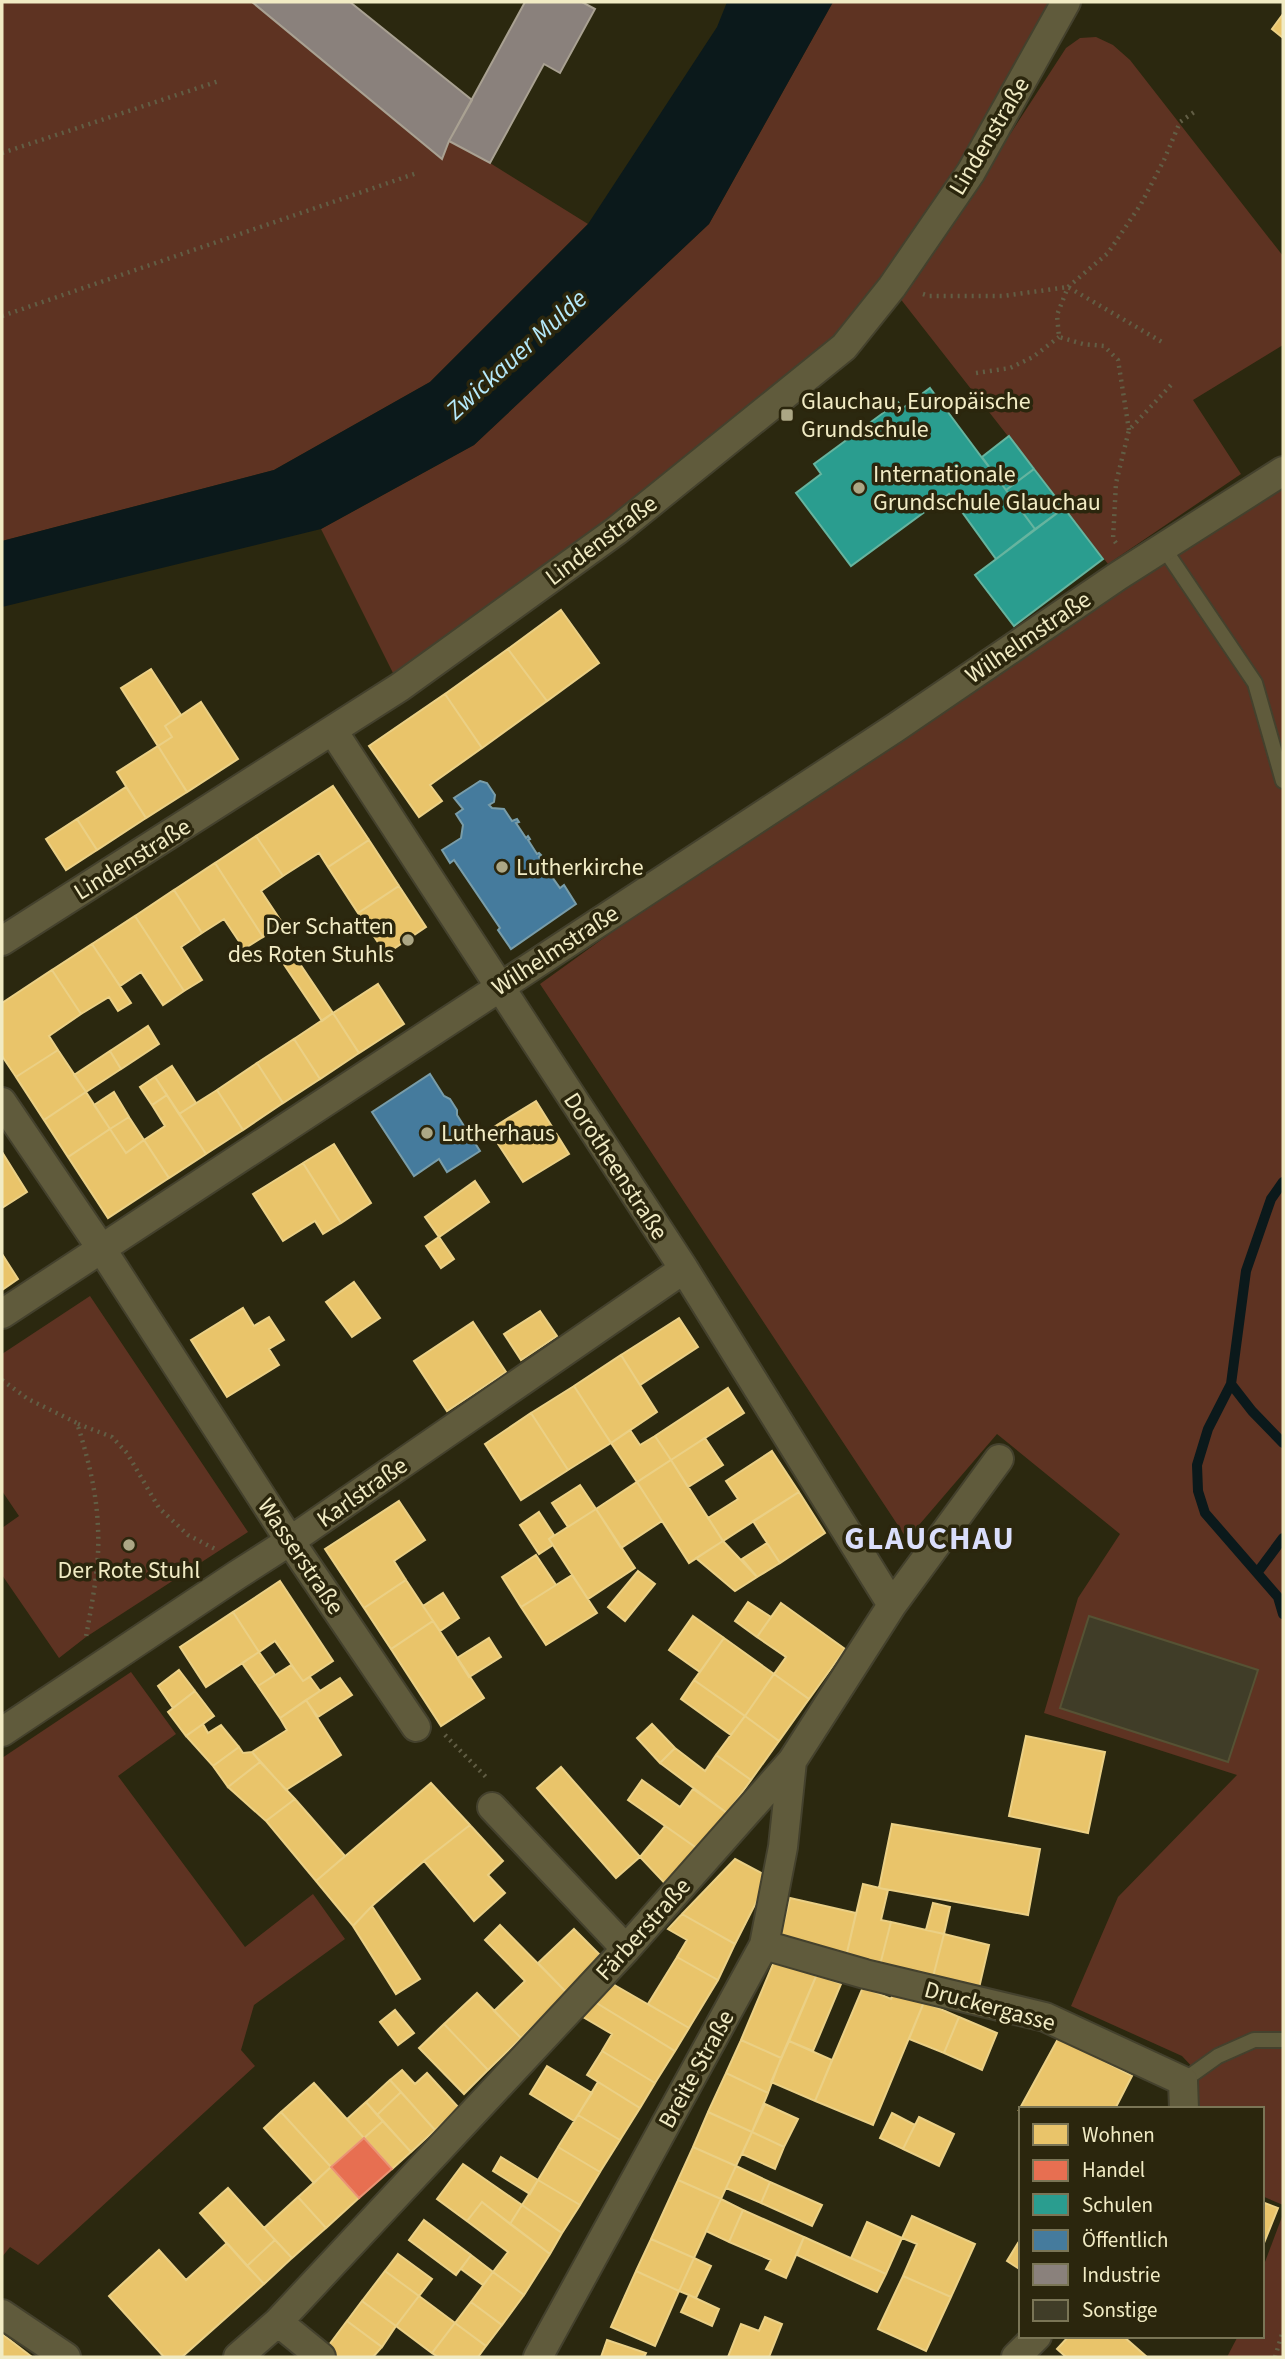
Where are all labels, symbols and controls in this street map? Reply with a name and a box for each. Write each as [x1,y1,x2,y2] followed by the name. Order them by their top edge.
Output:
[940,71,1039,202] street label: Lindenstraße
[437,281,595,429] water label: Zwickauer Mulde
[801,384,1031,447] place label: Glauchau, Europäische Grundschule
[779,407,795,423] marker: Glauchau, Europäische Grundschule
[873,457,1101,520] place label: Internationale Grundschule Glauchau
[851,480,867,496] marker: Internationale Grundschule Glauchau
[538,487,665,594] street label: Lindenstraße
[958,582,1098,693] street label: Wilhelmstraße
[67,810,198,909] street label: Lindenstraße
[516,850,644,885] place label: Lutherkirche
[494,859,510,875] marker: Lutherkirche
[485,896,626,1005] street label: Wilhelmstraße
[228,909,394,972] place label: Der Schatten des Roten Stuhls
[400,932,416,948] marker: Der Schatten des Roten Stuhls
[555,1086,677,1247] street label: Dorotheenstraße
[441,1116,555,1151] place label: Lutherhaus
[419,1125,435,1141] marker: Lutherhaus
[310,1448,415,1536] street label: Karlstraße
[249,1491,353,1622] street label: Wasserstraße
[844,1516,1016,1562] district label: GLAUCHAU
[121,1537,137,1553] marker: Der Rote Stuhl
[58,1553,200,1588] place label: Der Rote Stuhl
[587,1870,699,1989] street label: Färberstraße
[920,1972,1059,2041] street label: Druckergasse
[650,2004,743,2135] street label: Breite Straße
[1019,2107,1264,2338] legend
[1082,2120,1155,2150] text: Wohnen
[1082,2155,1145,2185] text: Handel
[1082,2190,1153,2220] text: Schulen
[1082,2225,1168,2255] text: Öffentlich
[1082,2260,1160,2290] text: Industrie
[1082,2295,1157,2325] text: Sonstige

